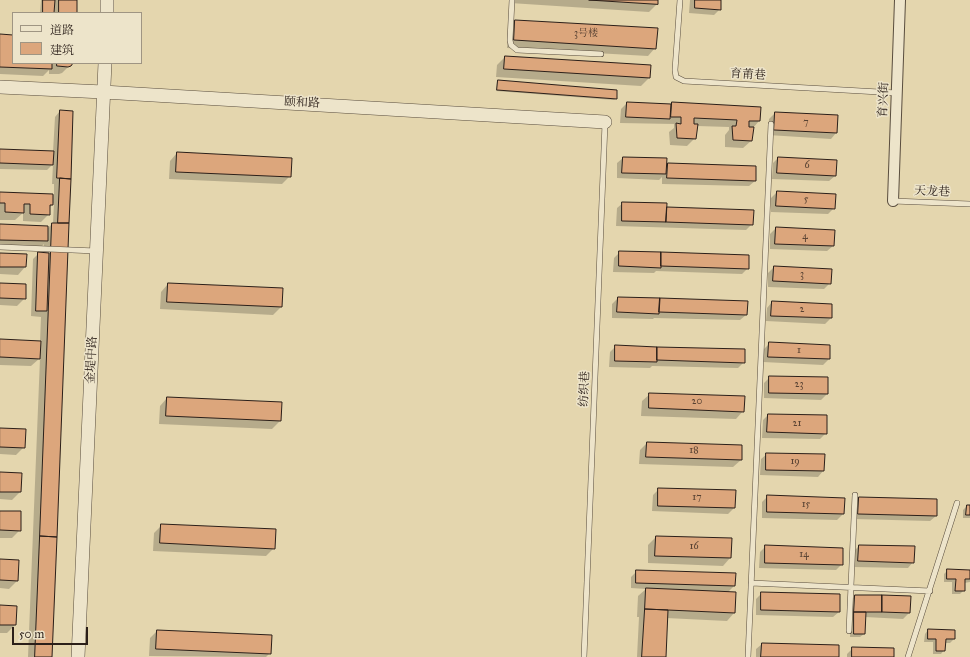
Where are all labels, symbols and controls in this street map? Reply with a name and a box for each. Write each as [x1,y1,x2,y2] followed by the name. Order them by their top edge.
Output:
[12,12,142,64] legend
[50,23,74,37] text: 道路
[574,28,598,40] house number: 3号楼
[50,43,74,57] text: 建筑
[730,67,766,83] street label: 育莆巷
[876,82,892,118] street label: 育兴街
[284,95,320,111] street label: 颐和路
[803,117,809,129] house number: 7
[804,160,810,172] house number: 6
[914,184,950,200] street label: 天龙巷
[804,194,808,206] house number: 5
[802,231,808,243] house number: 4
[800,269,804,281] house number: 3
[800,304,804,316] house number: 2
[84,336,100,384] street label: 金堤中路
[797,345,801,357] house number: 1
[577,371,593,407] street label: 纺织巷
[795,379,803,391] house number: 23
[692,396,702,408] house number: 20
[793,418,801,430] house number: 21
[689,445,699,457] house number: 18
[790,456,800,468] house number: 19
[692,492,702,504] house number: 17
[802,499,810,511] house number: 15
[689,541,699,553] house number: 16
[799,549,809,561] house number: 14
[14,619,90,645] scale bar
[19,627,44,641] text: 50 m

